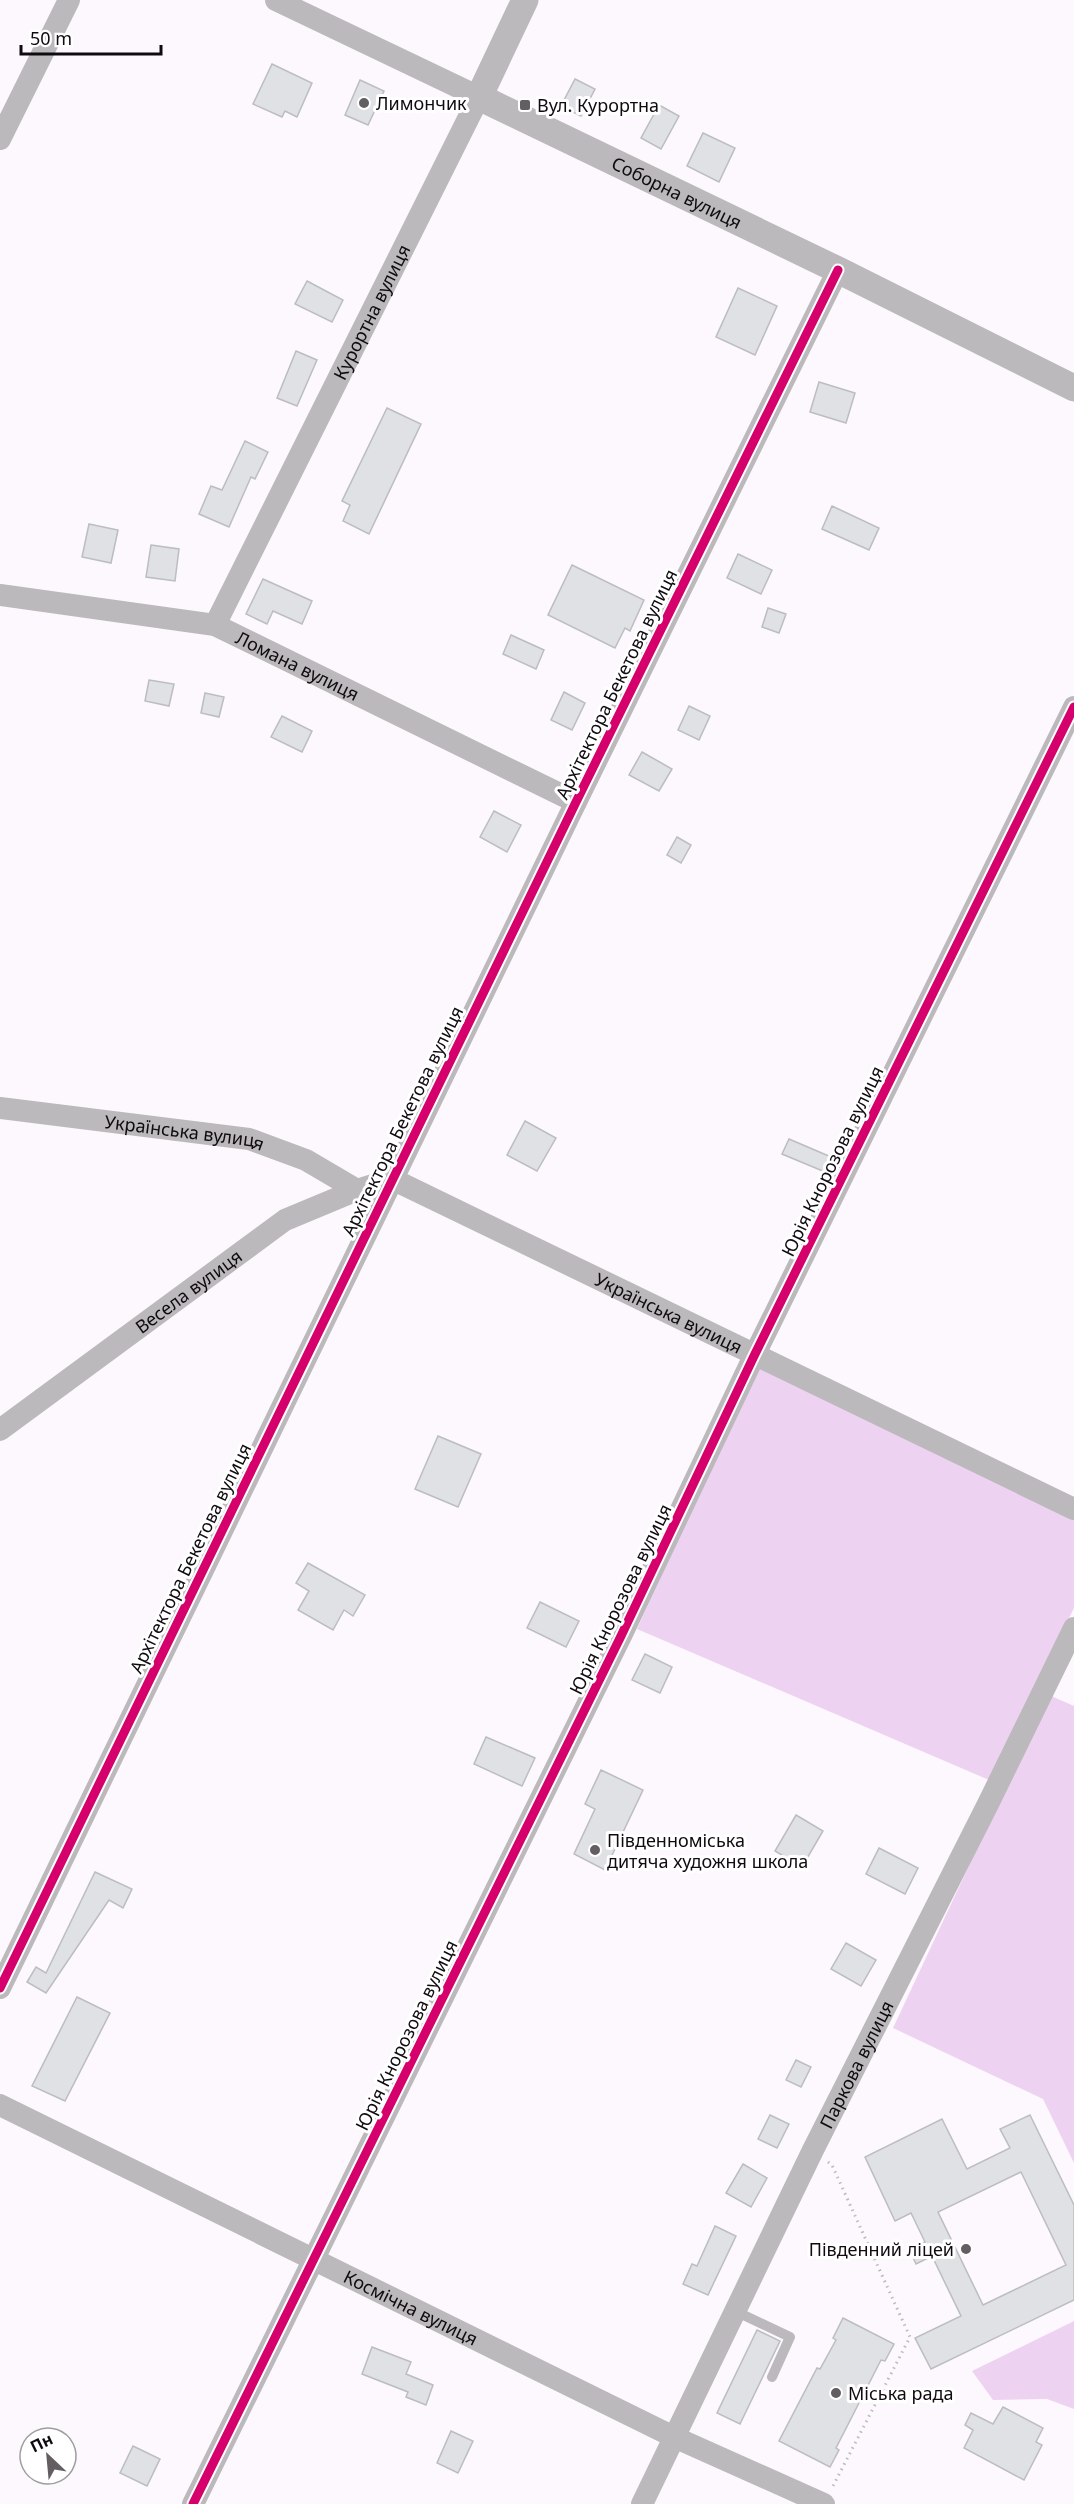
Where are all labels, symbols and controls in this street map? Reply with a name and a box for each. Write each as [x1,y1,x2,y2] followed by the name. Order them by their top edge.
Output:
[21,18,160,56] scale bar
[30,26,72,50] text: 50 m
[376,91,467,115] place label: Лимончик
[537,93,659,117] place label: Вул. Курортна
[357,96,371,110] marker: Лимончик
[518,98,532,112] marker: Вул. Курортна
[608,151,746,234] street label: Соборна вулиця
[328,240,415,384] street label: Курортна вулиця
[550,565,682,803] street label: Архітектора Бекетова вулиця
[232,625,363,706] street label: Ломана вулиця
[336,1002,468,1240] street label: Архітектора Бекетова вулиця
[775,1062,889,1260] street label: Юрія Кнорозова вулиця
[103,1109,268,1156] street label: Українська вулиця
[130,1244,247,1339] street label: Весела вулиця
[591,1267,746,1359] street label: Українська вулиця
[124,1439,256,1677] street label: Архітектора Бекетова вулиця
[563,1500,677,1698] street label: Юрія Кнорозова вулиця
[607,1828,808,1873] place label: Південноміська дитяча художня школа
[588,1843,602,1857] marker: Південноміська дитяча художня школа
[349,1936,463,2134] street label: Юрія Кнорозова вулиця
[814,1996,899,2133] street label: Паркова вулиця
[809,2237,954,2261] place label: Південний ліцей
[959,2242,973,2256] marker: Південний ліцей
[340,2264,482,2351] street label: Космічна вулиця
[848,2381,953,2405] place label: Міська рада
[829,2386,843,2400] marker: Міська рада
[18,2426,78,2486] north arrow
[26,2428,56,2457] text: Пн

